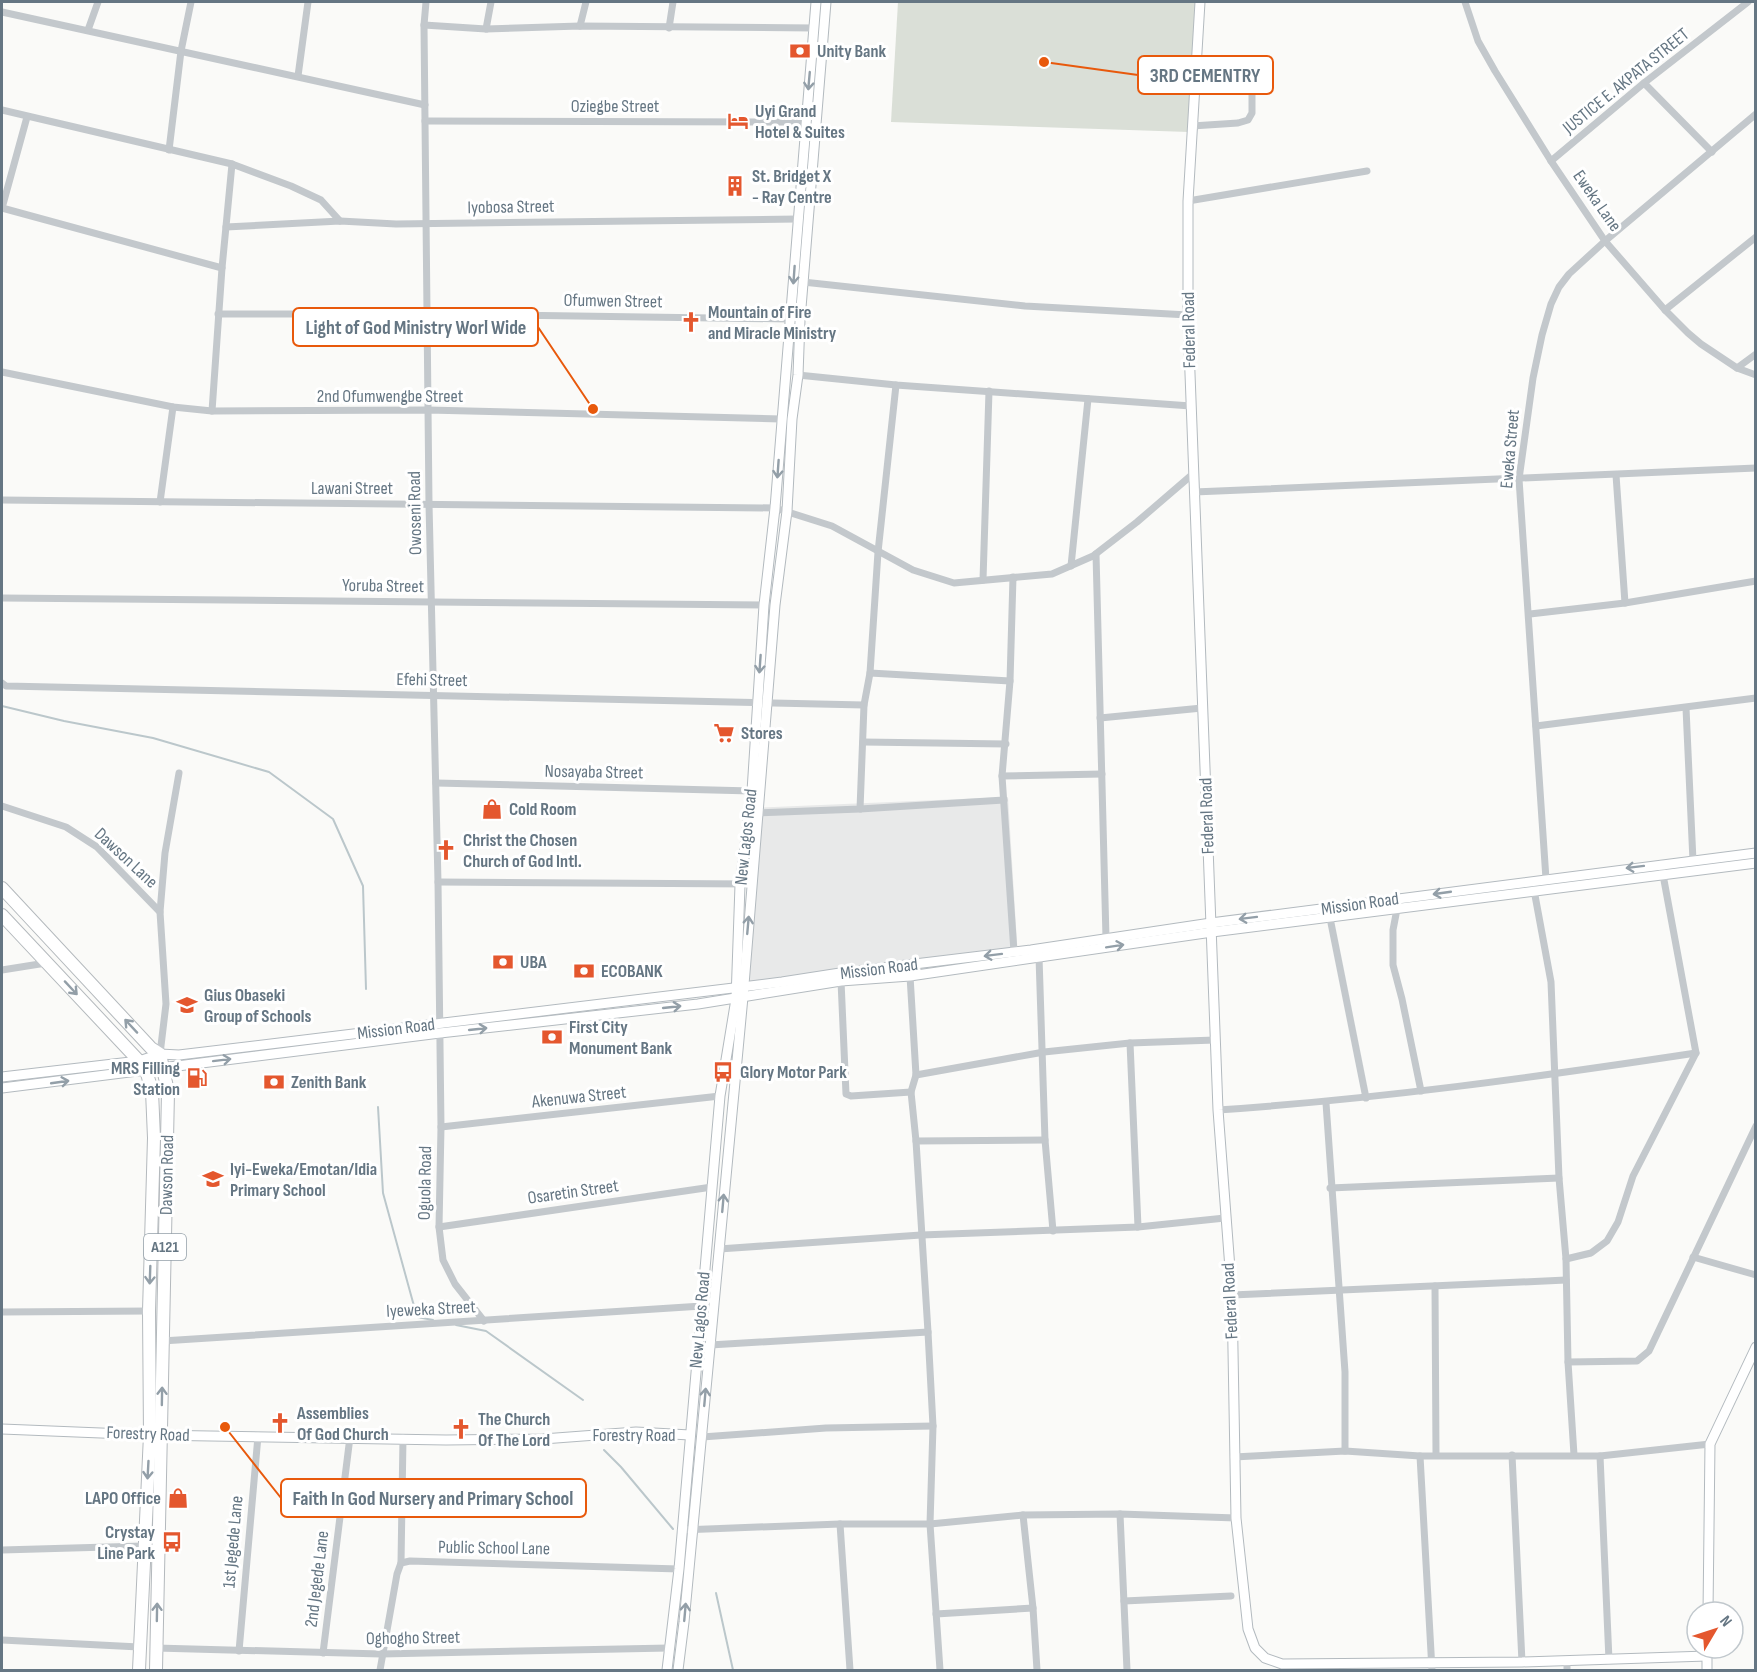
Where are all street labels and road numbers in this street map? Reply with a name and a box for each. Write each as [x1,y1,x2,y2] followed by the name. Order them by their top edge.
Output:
[1558,24,1693,139] street label: JUSTICE E. AKPATA STREET
[571,96,660,117] street label: Oziegbe Street
[1568,166,1626,236] street label: Eweka Lane
[467,196,555,218] street label: Iyobosa Street
[563,290,663,312] street label: Ofumwen Street
[1178,292,1200,368] street label: Federal Road
[317,386,464,407] street label: 2nd Ofumwengbe Street
[1496,408,1524,489] street label: Eweka Street
[404,471,426,555] street label: Owoseni Road
[311,478,394,499] street label: Lawani Street
[342,575,425,597] street label: Yoruba Street
[396,669,468,691] street label: Efehi Street
[544,761,644,783] street label: Nosayaba Street
[1195,777,1219,855] street label: Federal Road
[730,788,762,886] street label: New Lagos Road
[90,823,162,893] street label: Dawson Lane
[1320,888,1400,920] street label: Mission Road
[839,954,919,984] street label: Mission Road
[356,1014,436,1044] street label: Mission Road
[530,1082,628,1112] street label: Akenuwa Street
[156,1135,178,1215] street label: Dawson Road
[414,1146,436,1220] street label: Oguola Road
[526,1175,620,1209] street label: Osaretin Street
[144,1234,186,1260] road number: A121
[1218,1262,1242,1340] street label: Federal Road
[685,1271,715,1369] street label: New Lagos Road
[386,1296,477,1322] street label: Iyeweka Street
[106,1422,190,1446] street label: Forestry Road
[592,1425,676,1446] street label: Forestry Road
[219,1495,247,1589] street label: 1st Jegede Lane
[301,1530,333,1628] street label: 2nd Jegede Lane
[438,1537,550,1559] street label: Public School Lane
[366,1627,461,1649] street label: Oghogho Street

